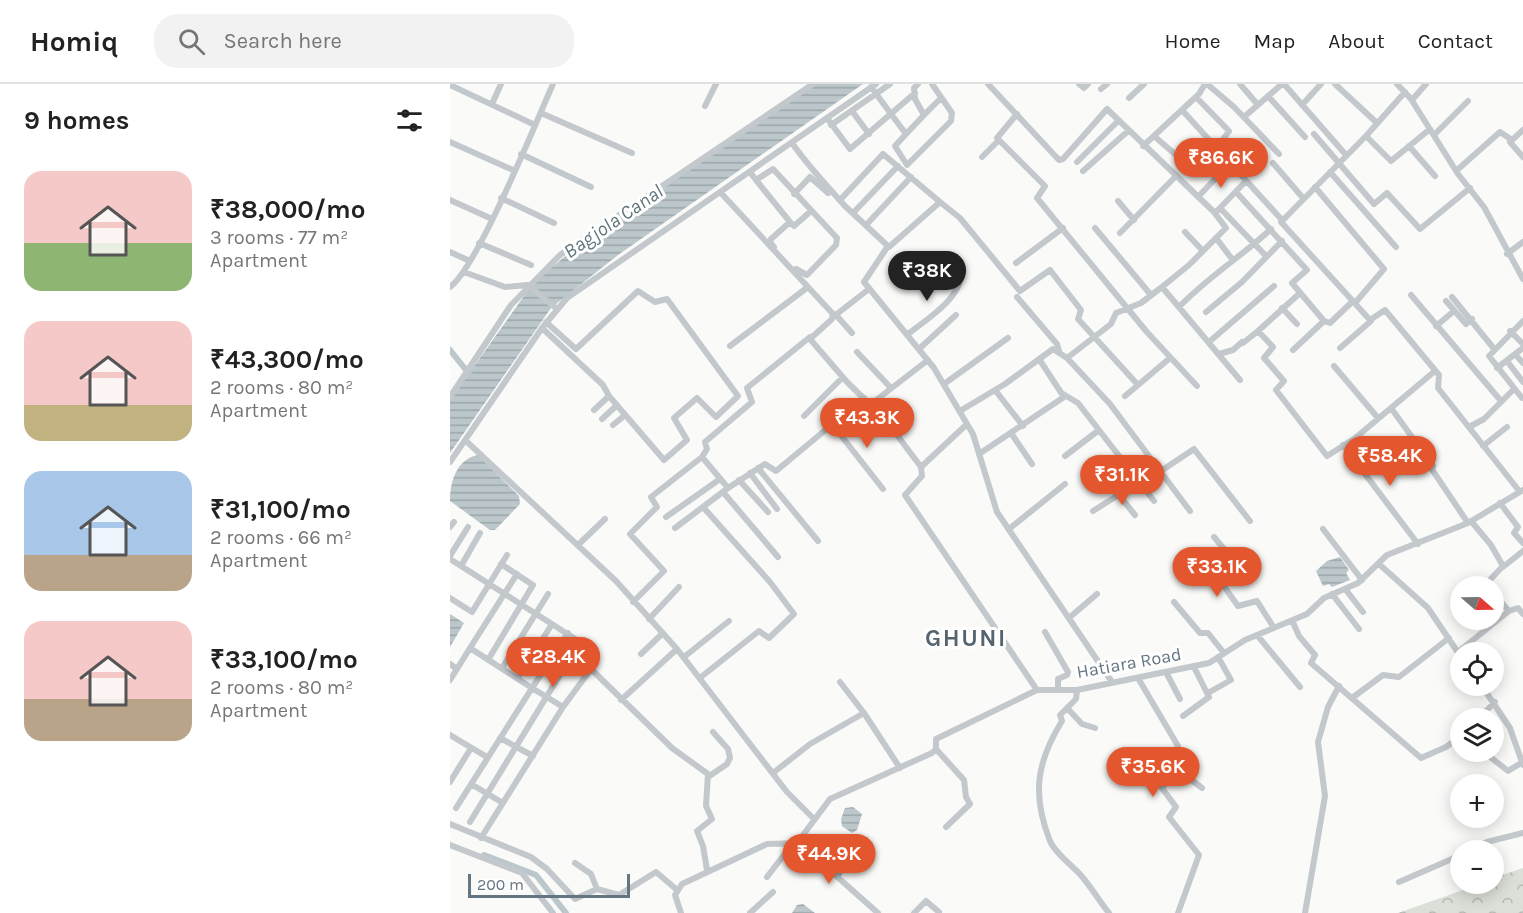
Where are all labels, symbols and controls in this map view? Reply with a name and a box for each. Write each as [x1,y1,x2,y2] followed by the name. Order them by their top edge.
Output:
[154,14,574,68] search box
[30,25,118,58] text: Homiq
[175,25,208,58] icon: search
[223,28,342,54] text: Search here
[1165,29,1221,53] text: Home
[1254,29,1295,53] text: Map
[1328,29,1385,53] text: About
[1418,29,1493,53] text: Contact
[393,104,426,137] icon: filters
[24,105,130,136] text: 9 homes
[1172,138,1270,189] pin: ₹86.6K
[1188,146,1254,169] text: ₹86.6K
[559,180,667,263] water label: Bagjola Canal
[210,194,365,225] text: ₹38,000/mo
[72,195,144,267] icon: home
[210,226,348,249] text: 3 rooms · 77 m²
[210,249,308,272] text: Apartment
[891,251,963,302] pin: ₹38K
[902,259,952,282] text: ₹38K
[210,344,364,375] text: ₹43,300/mo
[72,345,144,417] icon: home
[210,376,353,399] text: 2 rooms · 80 m²
[818,398,916,449] pin: ₹43.3K
[210,399,308,422] text: Apartment
[834,406,900,429] text: ₹43.3K
[1341,436,1439,487] pin: ₹58.4K
[1357,444,1423,467] text: ₹58.4K
[1073,455,1171,506] pin: ₹31.1K
[1094,463,1150,486] text: ₹31.1K
[210,494,351,525] text: ₹31,100/mo
[72,495,144,567] icon: home
[210,526,352,549] text: 2 rooms · 66 m²
[1168,547,1266,598] pin: ₹33.1K
[210,549,308,572] text: Apartment
[1187,555,1247,578] text: ₹33.1K
[1450,576,1504,630] north arrow
[1450,576,1504,894] map controls
[925,624,1007,652] district label: GHUNI
[504,637,602,688] pin: ₹28.4K
[1450,642,1504,696] button: locate
[1075,643,1183,683] street label: Hatiara Road
[210,644,358,675] text: ₹33,100/mo
[72,645,144,717] icon: home
[520,645,586,668] text: ₹28.4K
[210,676,353,699] text: 2 rooms · 80 m²
[210,699,308,722] text: Apartment
[1450,708,1504,762] button: layers
[1104,747,1202,798] pin: ₹35.6K
[1120,755,1186,778] text: ₹35.6K
[1450,774,1504,828] button: +
[780,834,878,885] pin: ₹44.9K
[1450,840,1504,894] button: −
[797,842,861,865] text: ₹44.9K
[468,871,630,898] scale bar
[477,875,524,894] text: 200 m

